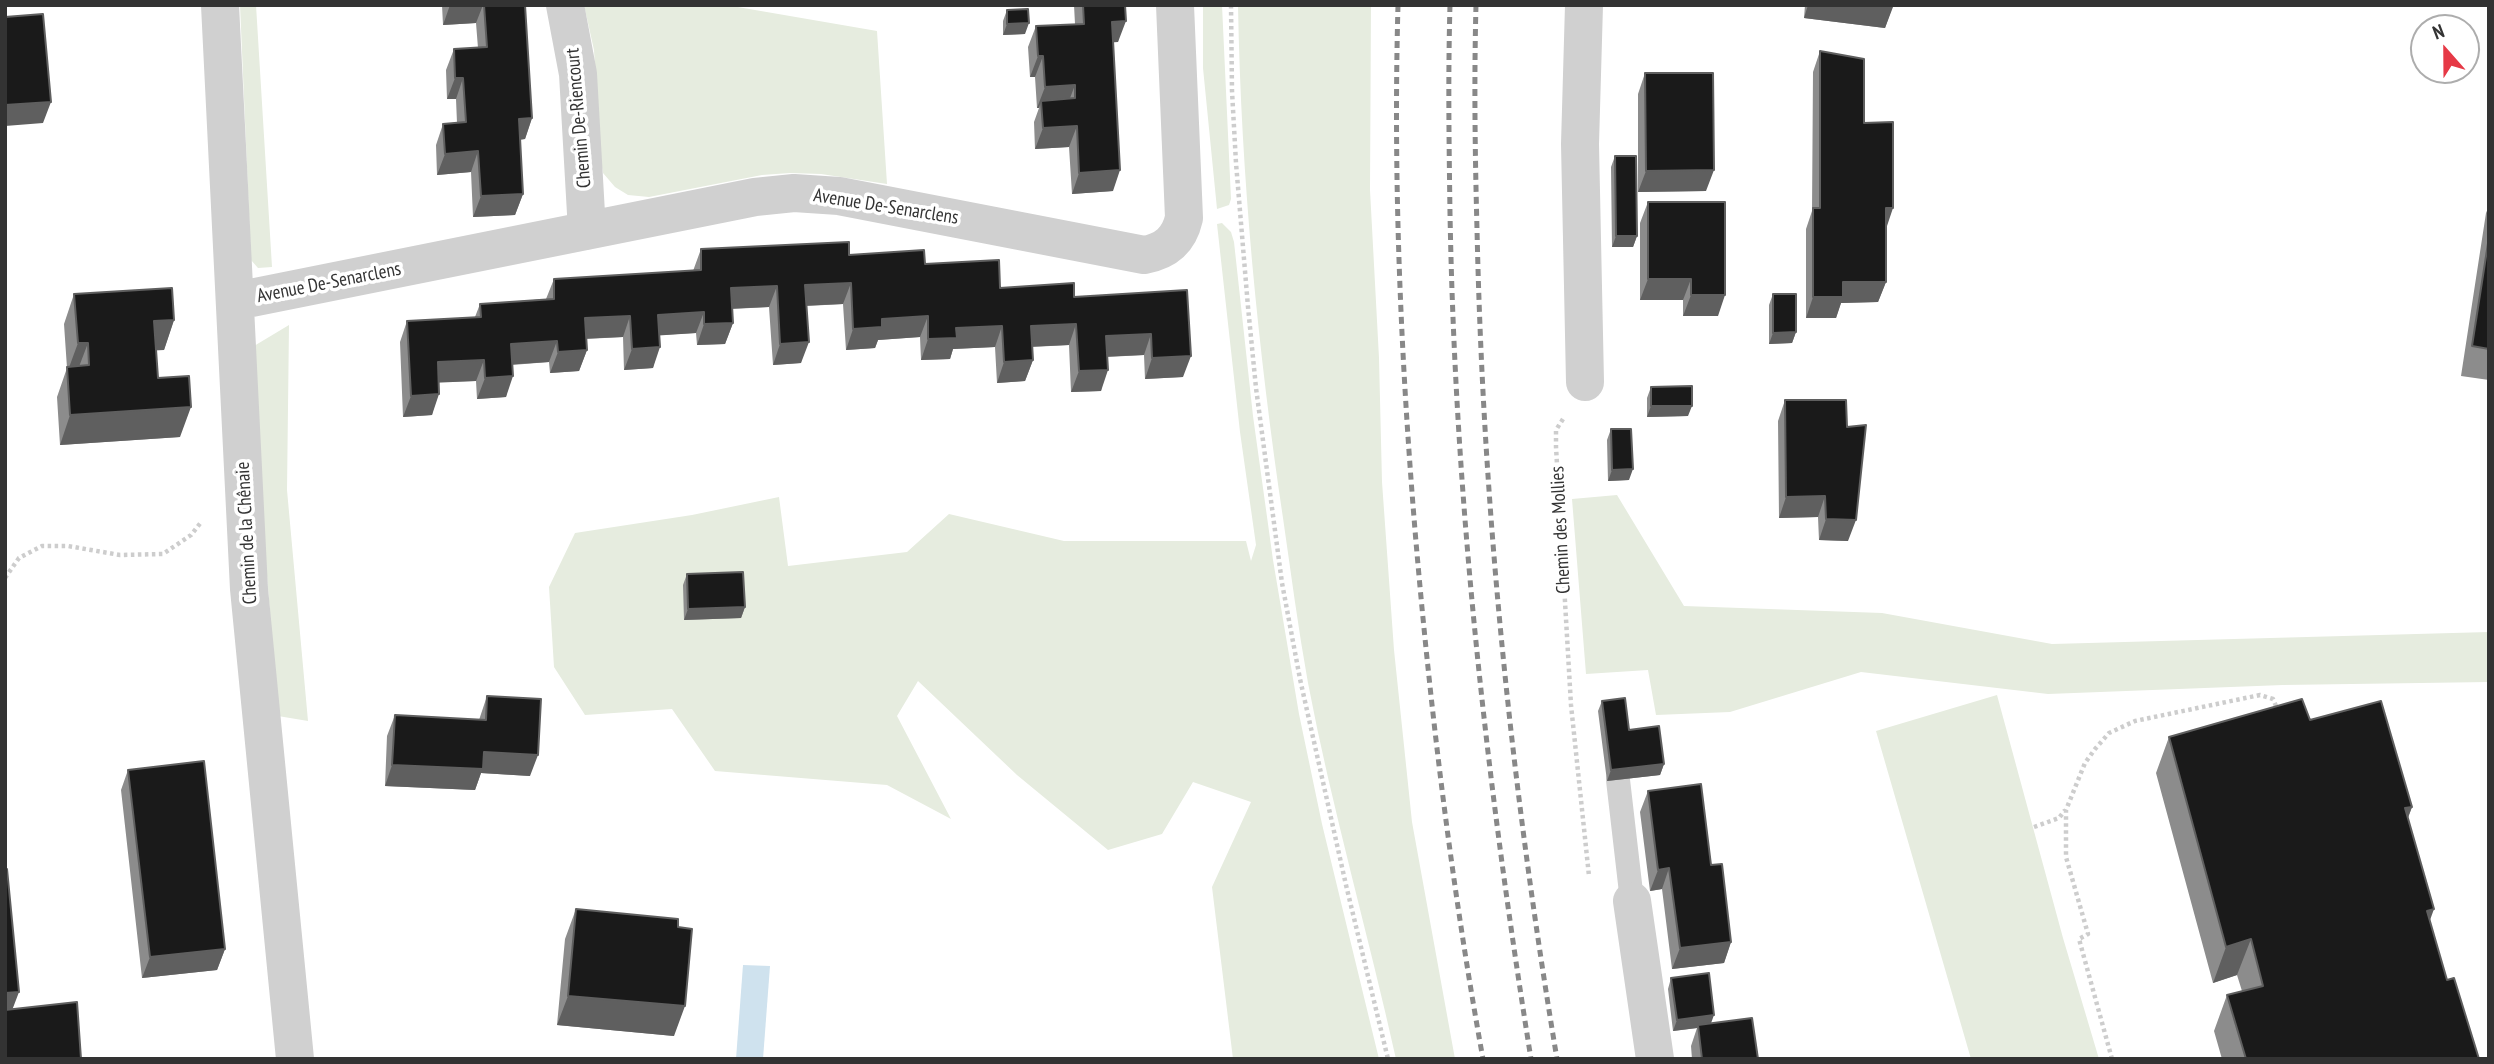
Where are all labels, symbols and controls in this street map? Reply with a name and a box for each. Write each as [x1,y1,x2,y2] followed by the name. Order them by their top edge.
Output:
[2410,14,2480,84] north arrow
[2429,18,2447,44] text: N
[562,47,596,189] street label: Chemin De-Riencourt
[812,184,960,230] street label: Avenue De-Senarclens
[255,258,403,308] street label: Avenue De-Senarclens
[232,461,262,605] street label: Chemin de la Chênaie
[1546,466,1576,594] street label: Chemin des Mollies

